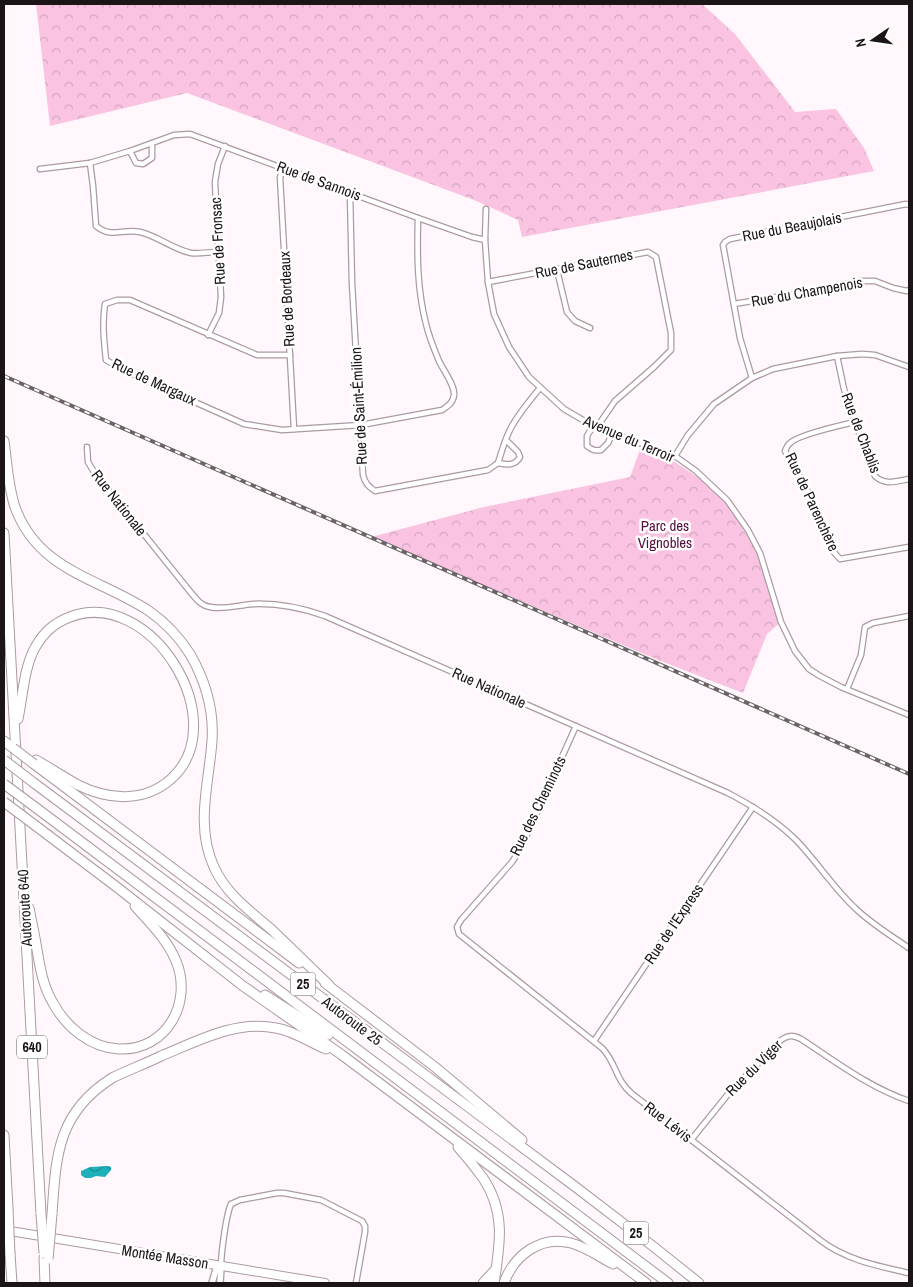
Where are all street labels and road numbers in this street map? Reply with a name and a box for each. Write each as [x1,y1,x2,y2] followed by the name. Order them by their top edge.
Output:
[274,156,364,205] street label: Rue de Sannois
[205,197,230,285] street label: Rue de Fronsac
[741,207,843,246] street label: Rue du Beaujolais
[533,244,635,283] street label: Rue de Sauternes
[273,250,299,347] street label: Rue de Bordeaux
[750,271,864,312] street label: Rue du Champenois
[345,347,372,465] street label: Rue de Saint-Émilion
[109,353,201,411] street label: Rue de Margaux
[836,389,886,476] street label: Rue de Chablis
[579,409,678,467] street label: Avenue du Terroir
[780,449,845,555] street label: Rue de Parenchère
[87,465,152,540] street label: Rue Nationale
[449,662,530,713] street label: Rue Nationale
[504,752,571,859] street label: Rue des Cheminots
[12,869,37,948] street label: Autoroute 640
[639,879,708,968] street label: Rue de l'Express
[290,972,316,996] road number: 25
[317,990,387,1050] street label: Autoroute 25
[721,1035,787,1101] street label: Rue du Viger
[17,1036,47,1058] road number: 640
[640,1096,697,1147] street label: Rue Lévis
[624,1222,648,1244] road number: 25
[120,1239,210,1274] street label: Montée Masson

